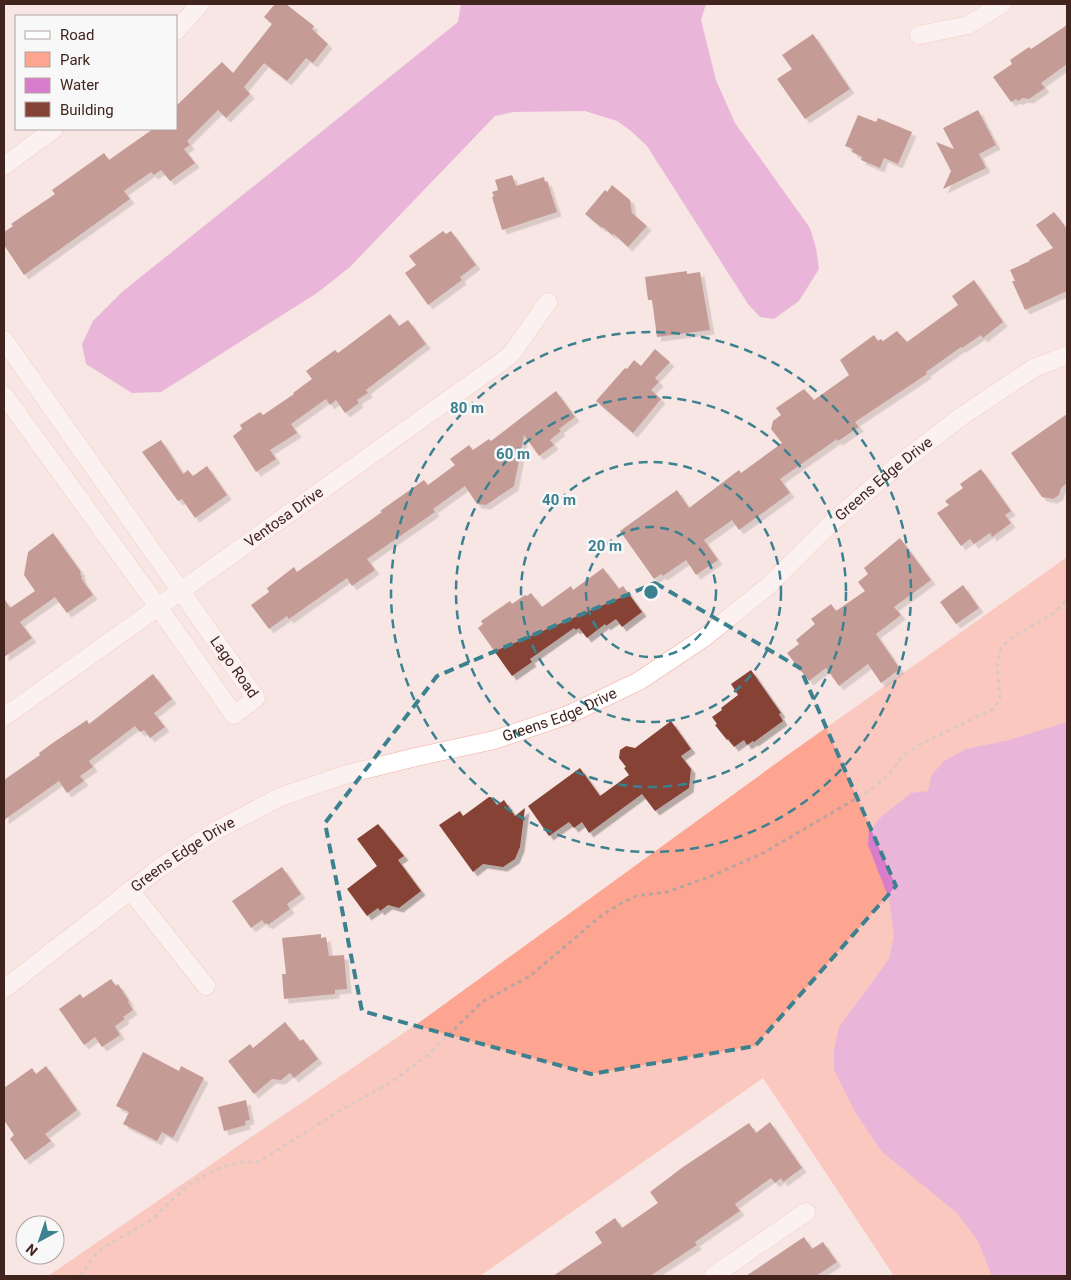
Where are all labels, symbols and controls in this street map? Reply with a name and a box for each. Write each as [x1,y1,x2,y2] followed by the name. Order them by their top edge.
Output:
[15,15,178,130] legend
[60,26,94,44] text: Road
[60,51,91,69] text: Park
[60,76,99,94] text: Water
[60,101,114,119] text: Building
[450,399,484,417] text: 80 m
[831,433,936,525] street label: Greens Edge Drive
[496,445,530,463] text: 60 m
[241,483,327,551] street label: Ventosa Drive
[542,491,576,509] text: 40 m
[588,537,622,555] text: 20 m
[642,583,660,601] centre of rings
[206,633,262,701] street label: Lago Road
[500,684,620,746] street label: Greens Edge Drive
[127,813,238,896] street label: Greens Edge Drive
[15,1215,65,1265] north arrow
[23,1241,41,1259] text: N

